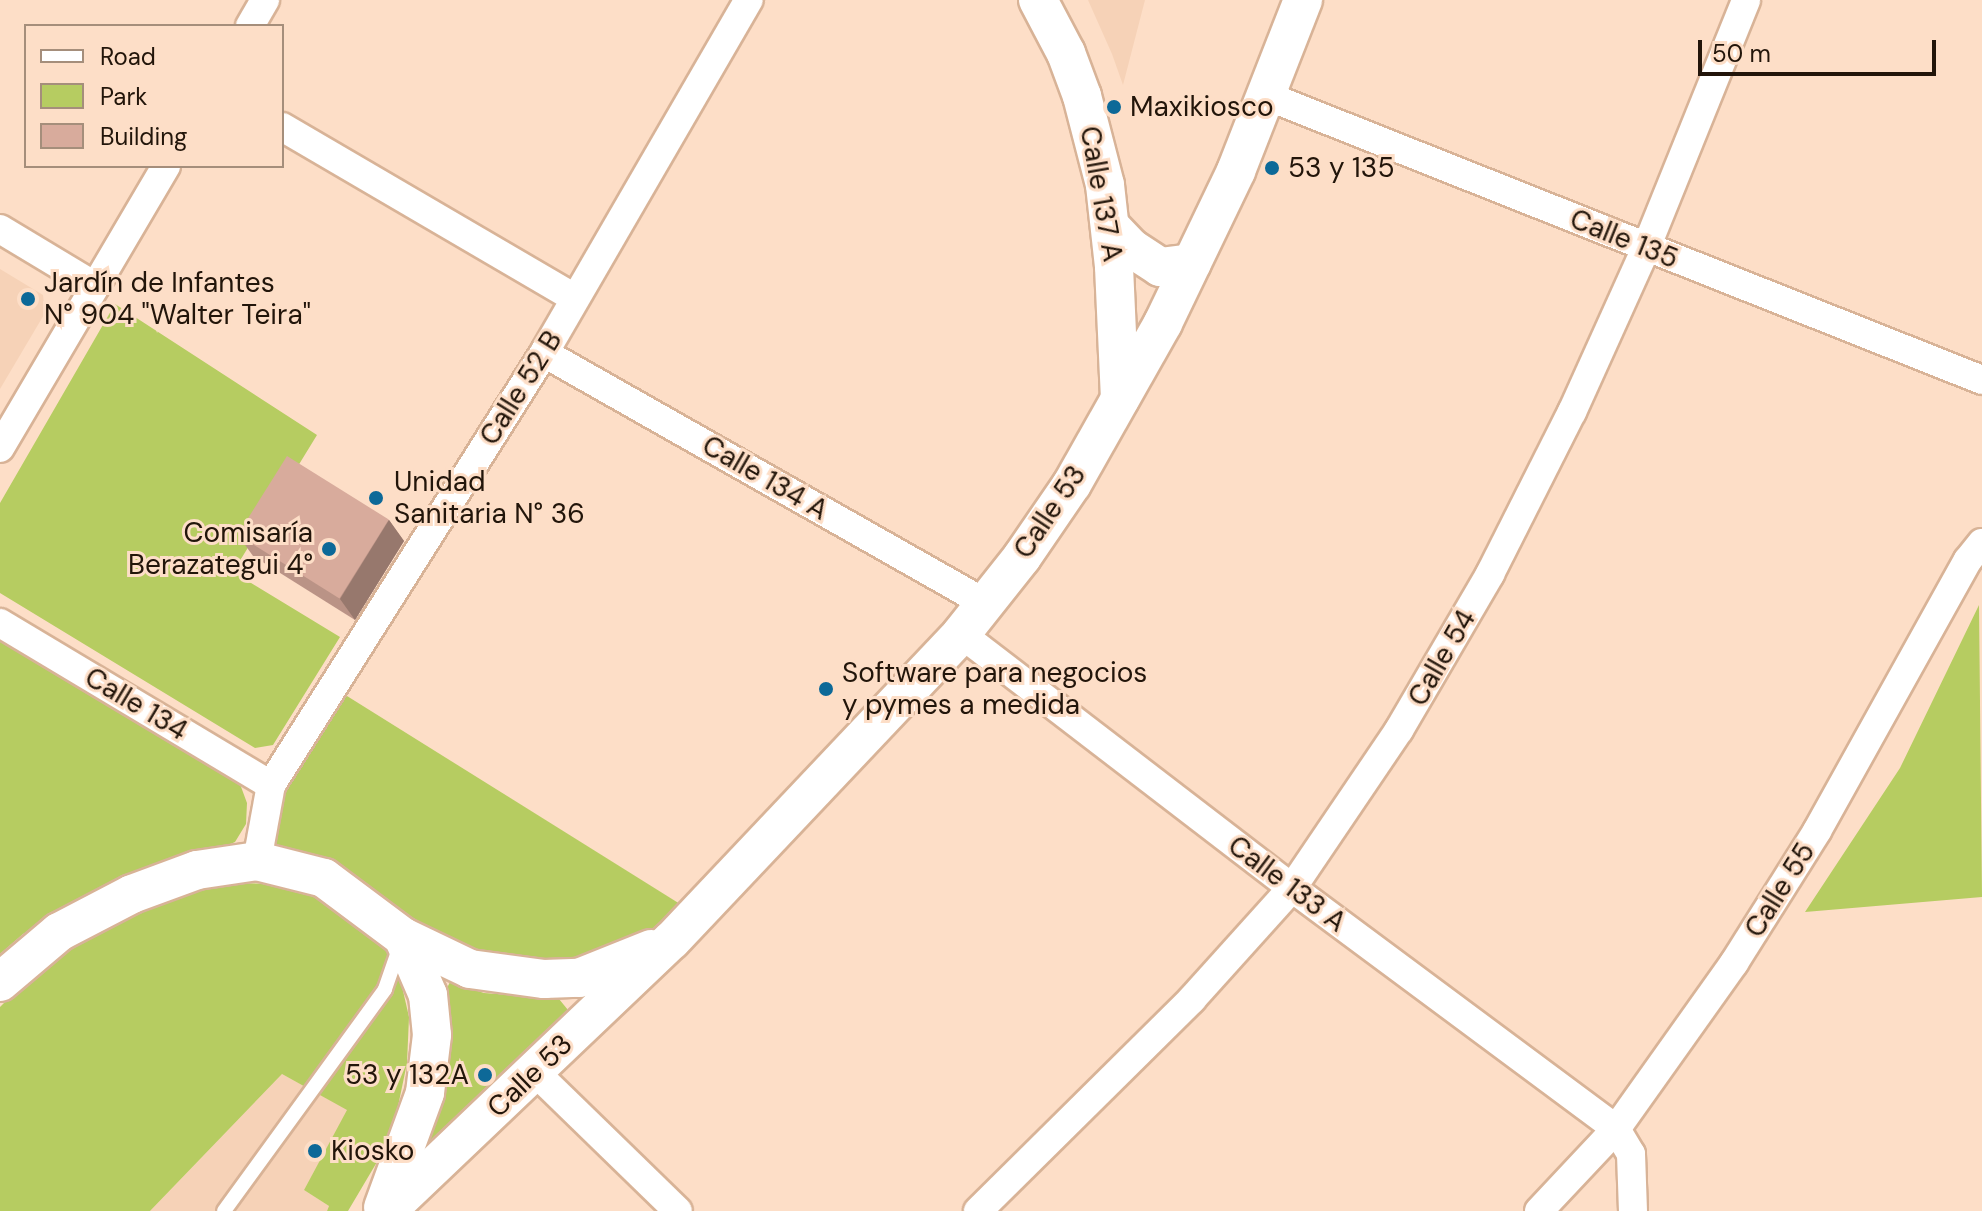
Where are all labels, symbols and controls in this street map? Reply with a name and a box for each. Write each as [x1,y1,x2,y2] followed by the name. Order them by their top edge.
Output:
[24,24,284,168] legend
[1702,24,1940,74] scale bar
[1712,38,1771,69] text: 50 m
[100,41,156,72] text: Road
[100,81,147,112] text: Park
[1130,90,1273,124] place label: Maxikiosco
[1105,98,1123,116] marker: Maxikiosco
[100,121,187,152] text: Building
[1073,124,1129,264] street label: Calle 137 A
[1288,151,1394,185] place label: 53 y 135
[1263,159,1281,177] marker: 53 y 135
[1565,202,1683,276] street label: Calle 135
[44,266,311,332] place label: Jardín de Infantes N° 904 "Walter Teira"
[19,290,37,308] marker: Jardín de Infantes N° 904 "Walter Teira"
[473,325,569,451] street label: Calle 52 B
[696,429,834,527] street label: Calle 134 A
[1007,459,1093,565] street label: Calle 53
[394,465,585,531] place label: Unidad Sanitaria N° 36
[365,487,387,509] marker: Unidad Sanitaria N° 36
[128,516,313,582] place label: Comisaría Berazategui 4°
[320,540,338,558] marker: Comisaría Berazategui 4°
[1401,604,1483,712] street label: Calle 54
[842,656,1147,722] place label: Software para negocios y pymes a medida
[79,660,193,748] street label: Calle 134
[817,680,835,698] marker: Software para negocios y pymes a medida
[1221,829,1353,939] street label: Calle 133 A
[1738,836,1822,944] street label: Calle 55
[481,1028,579,1124] street label: Calle 53
[345,1058,469,1092] place label: 53 y 132A
[476,1066,494,1084] marker: 53 y 132A
[331,1134,414,1168] place label: Kiosko
[306,1142,324,1160] marker: Kiosko

